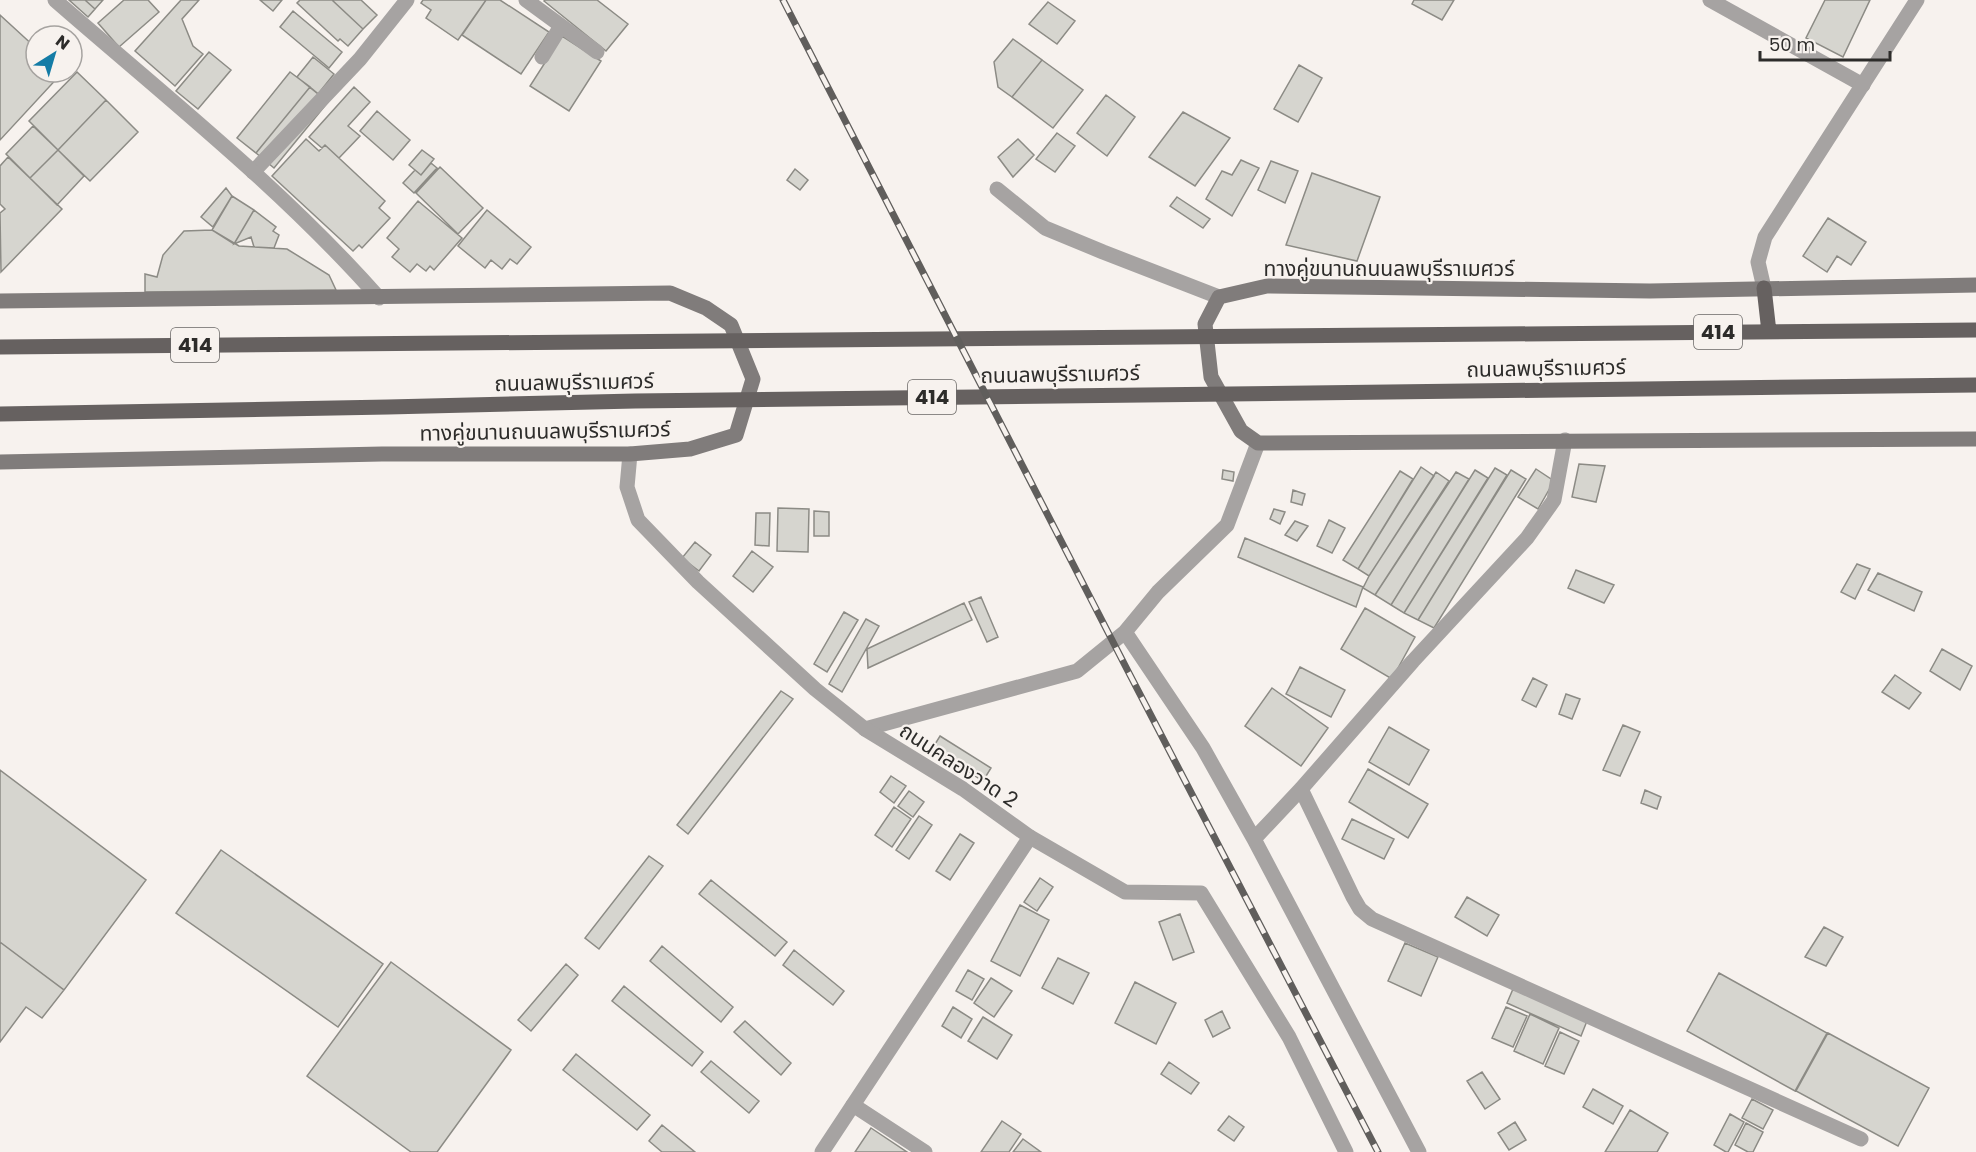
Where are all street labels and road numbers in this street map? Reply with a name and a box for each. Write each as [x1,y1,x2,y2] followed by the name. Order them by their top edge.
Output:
[1264,254,1515,283] street label: ทางคู่ขนานถนนลพบุรีราเมศวร์
[1694,315,1742,349] road number: 414
[171,328,219,362] road number: 414
[1466,352,1627,384] street label: ถนนลพบุรีราเมศวร์
[980,358,1141,390] street label: ถนนลพบุรีราเมศวร์
[494,366,655,398] street label: ถนนลพบุรีราเมศวร์
[908,380,956,414] road number: 414
[419,414,672,448] street label: ทางคู่ขนานถนนลพบุรีราเมศวร์
[894,716,1024,814] street label: ถนนคลองวาด 2

